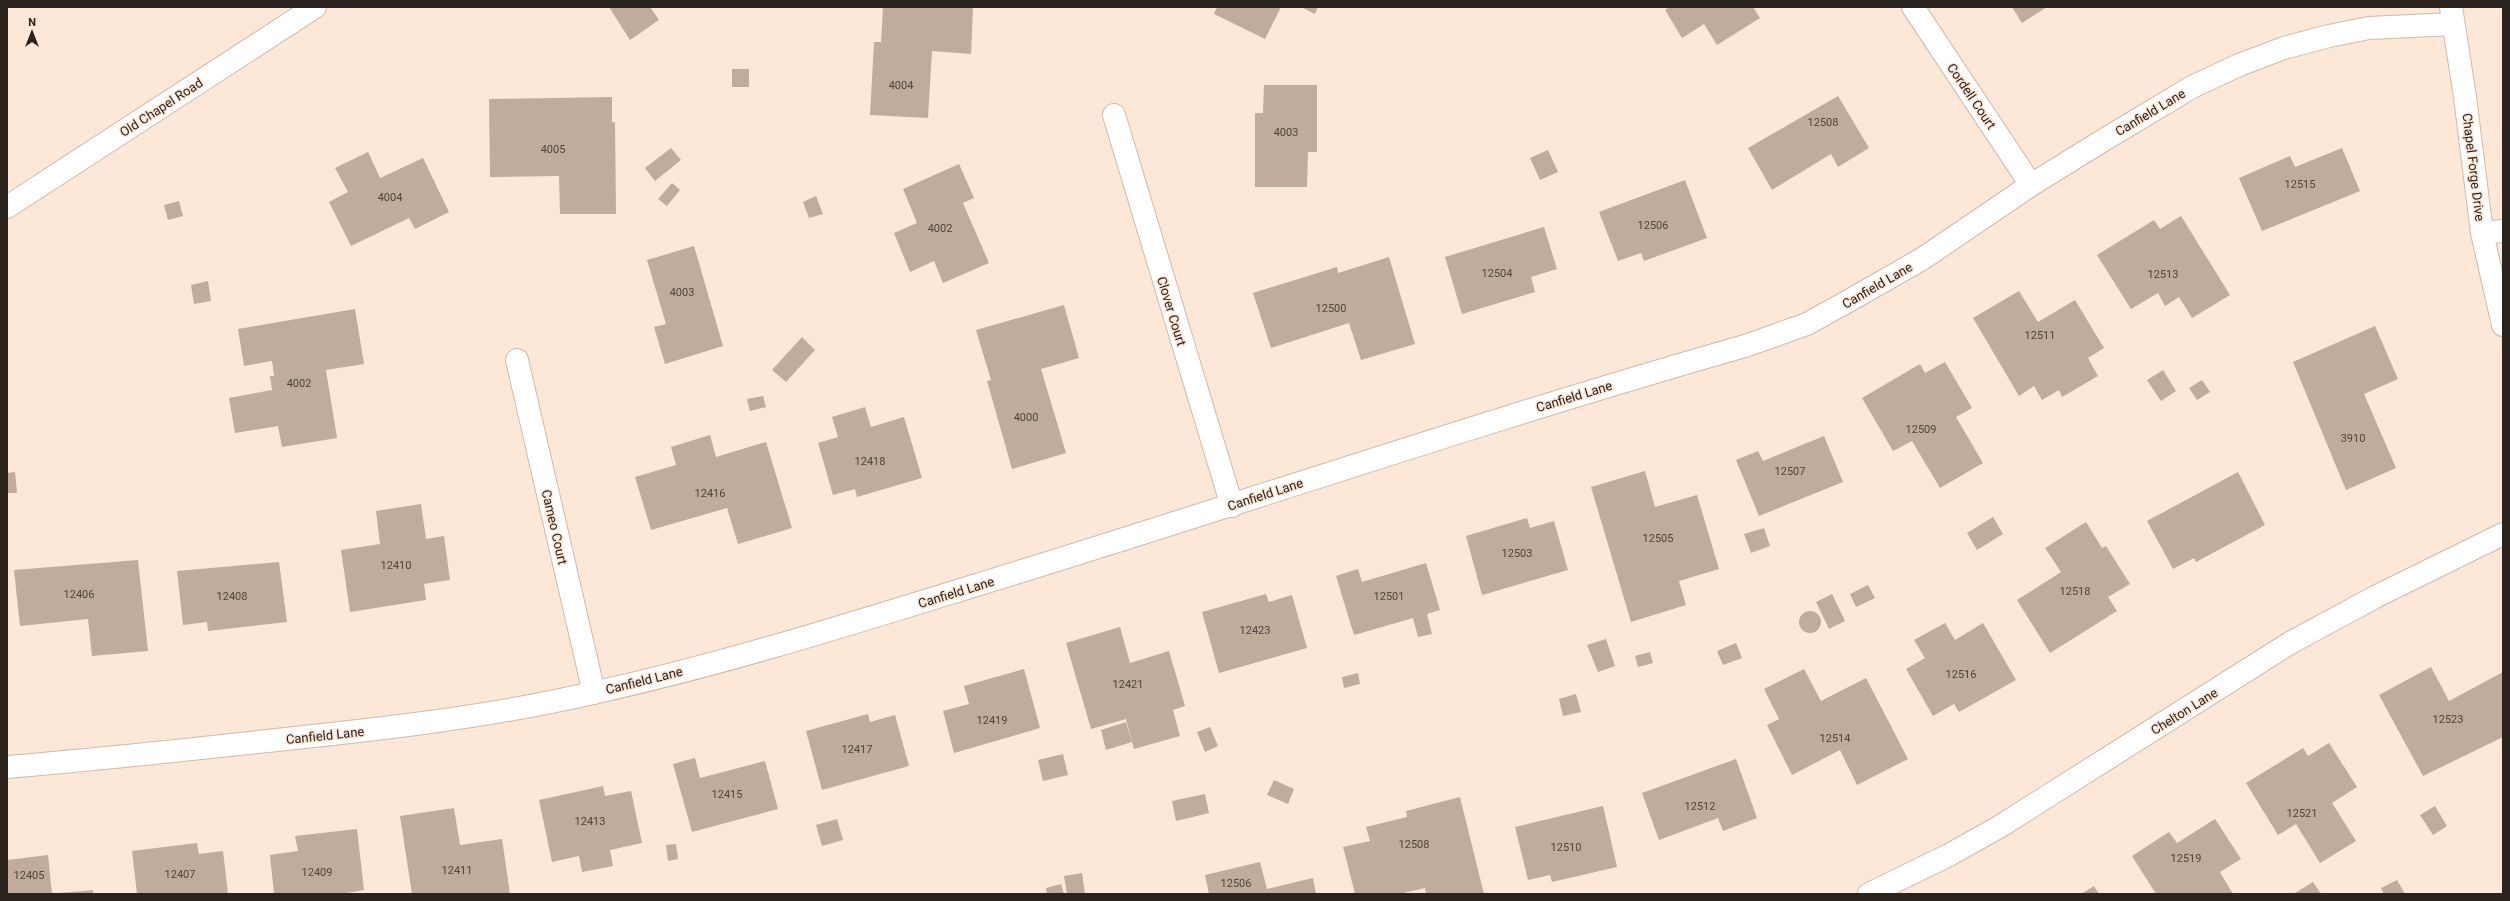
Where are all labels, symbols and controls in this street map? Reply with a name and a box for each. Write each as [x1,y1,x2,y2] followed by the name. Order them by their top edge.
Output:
[12,12,52,52] north arrow
[28,16,36,29] text: N
[1944,61,1999,132] street label: Cordell Court
[117,75,206,140] street label: Old Chapel Road
[889,79,913,92] house number: 4004
[2113,86,2188,139] street label: Canfield Lane
[2459,112,2488,222] street label: Chapel Forge Drive
[1808,116,1838,129] house number: 12508
[1274,126,1298,139] house number: 4003
[541,143,565,156] house number: 4005
[2285,178,2315,191] house number: 12515
[378,191,402,204] house number: 4004
[1638,219,1668,232] house number: 12506
[928,222,952,235] house number: 4002
[1839,259,1915,312] street label: Canfield Lane
[1482,267,1512,280] house number: 12504
[2148,268,2178,281] house number: 12513
[1154,275,1189,348] street label: Clover Court
[670,286,694,299] house number: 4003
[1316,302,1346,315] house number: 12500
[2025,329,2055,342] house number: 12511
[287,377,311,390] house number: 4002
[1534,378,1614,415] street label: Canfield Lane
[1014,411,1038,424] house number: 4000
[1906,423,1936,436] house number: 12509
[2341,432,2365,445] house number: 3910
[855,455,885,468] house number: 12418
[1775,465,1805,478] house number: 12507
[1225,475,1305,514] street label: Canfield Lane
[695,487,725,500] house number: 12416
[539,488,570,566] street label: Cameo Court
[1643,532,1673,545] house number: 12505
[1502,547,1532,560] house number: 12503
[381,559,411,572] house number: 12410
[916,574,996,611] street label: Canfield Lane
[2060,585,2090,598] house number: 12518
[64,588,94,601] house number: 12406
[217,590,247,603] house number: 12408
[1374,590,1404,603] house number: 12501
[1240,624,1270,637] house number: 12423
[604,664,684,697] street label: Canfield Lane
[1946,668,1976,681] house number: 12516
[1113,678,1143,691] house number: 12421
[2148,685,2220,738] street label: Chelton Lane
[2433,713,2463,726] house number: 12523
[977,714,1007,727] house number: 12419
[285,724,365,747] street label: Canfield Lane
[1820,732,1850,745] house number: 12514
[842,743,872,756] house number: 12417
[712,788,742,801] house number: 12415
[1685,800,1715,813] house number: 12512
[2287,807,2317,820] house number: 12521
[575,815,605,828] house number: 12413
[1399,838,1429,851] house number: 12508
[1551,841,1581,854] house number: 12510
[2171,852,2201,865] house number: 12519
[442,864,472,877] house number: 12411
[302,866,332,879] house number: 12409
[165,868,195,881] house number: 12407
[14,869,44,882] house number: 12405
[1221,877,1251,890] house number: 12506

